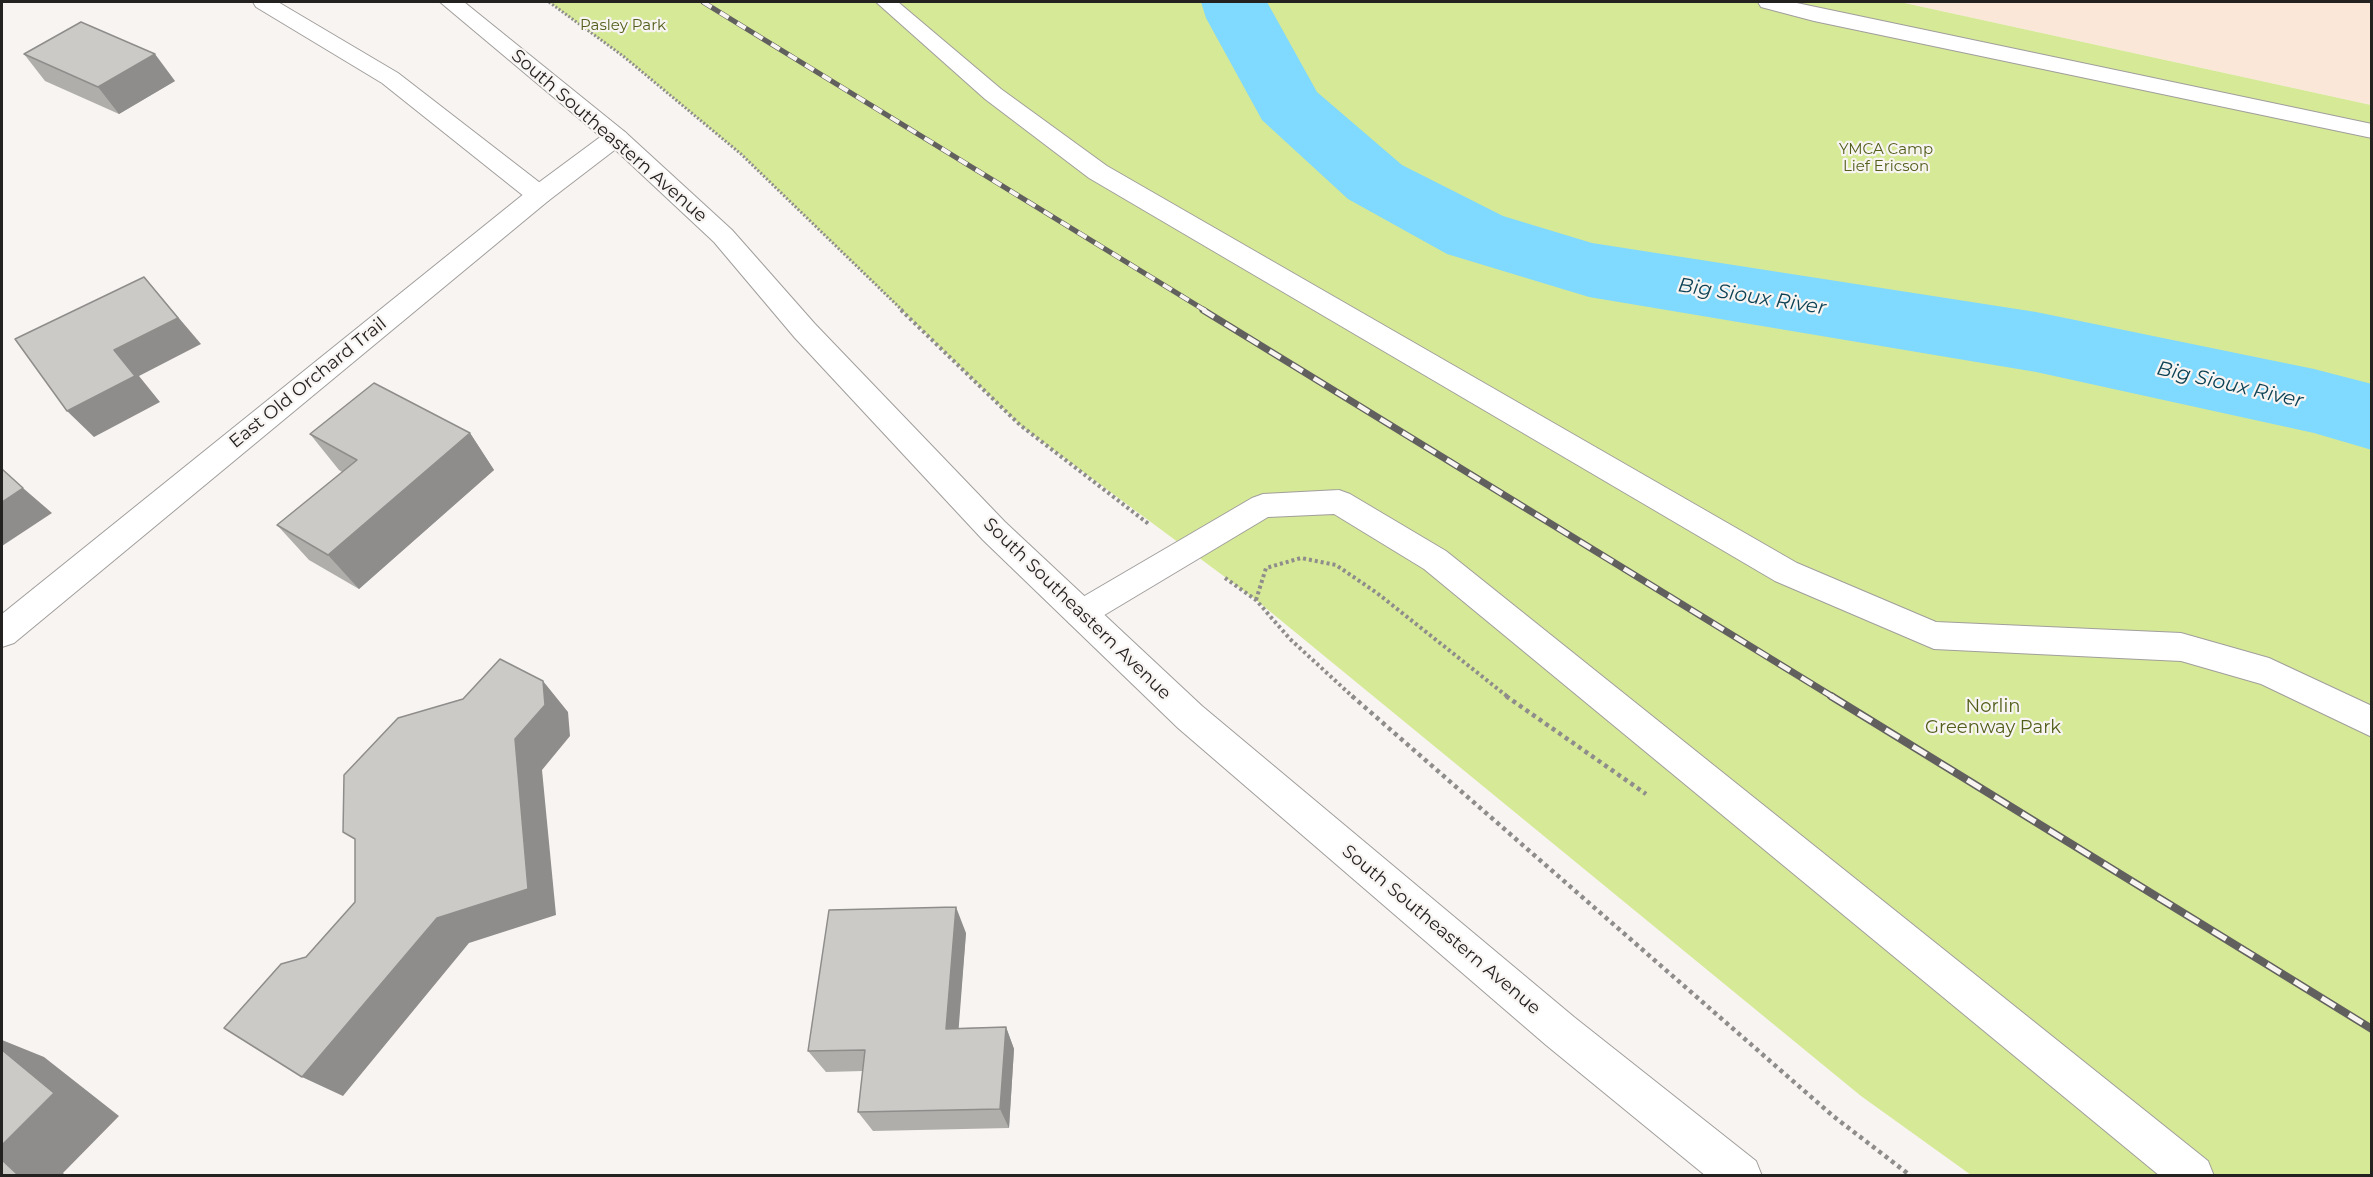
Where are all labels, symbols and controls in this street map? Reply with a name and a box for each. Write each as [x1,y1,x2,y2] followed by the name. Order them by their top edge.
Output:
[580,17,666,35] park label: Pasley Park
[507,45,711,227] street label: South Southeastern Avenue
[1839,141,1933,176] park label: YMCA Camp Lief Ericson
[1676,273,1828,321] water label: Big Sioux River
[225,313,391,453] street label: East Old Orchard Trail
[2154,356,2306,414] water label: Big Sioux River
[979,514,1175,704] street label: South Southeastern Avenue
[1925,696,2061,738] park label: Norlin Greenway Park
[1337,841,1545,1019] street label: South Southeastern Avenue

